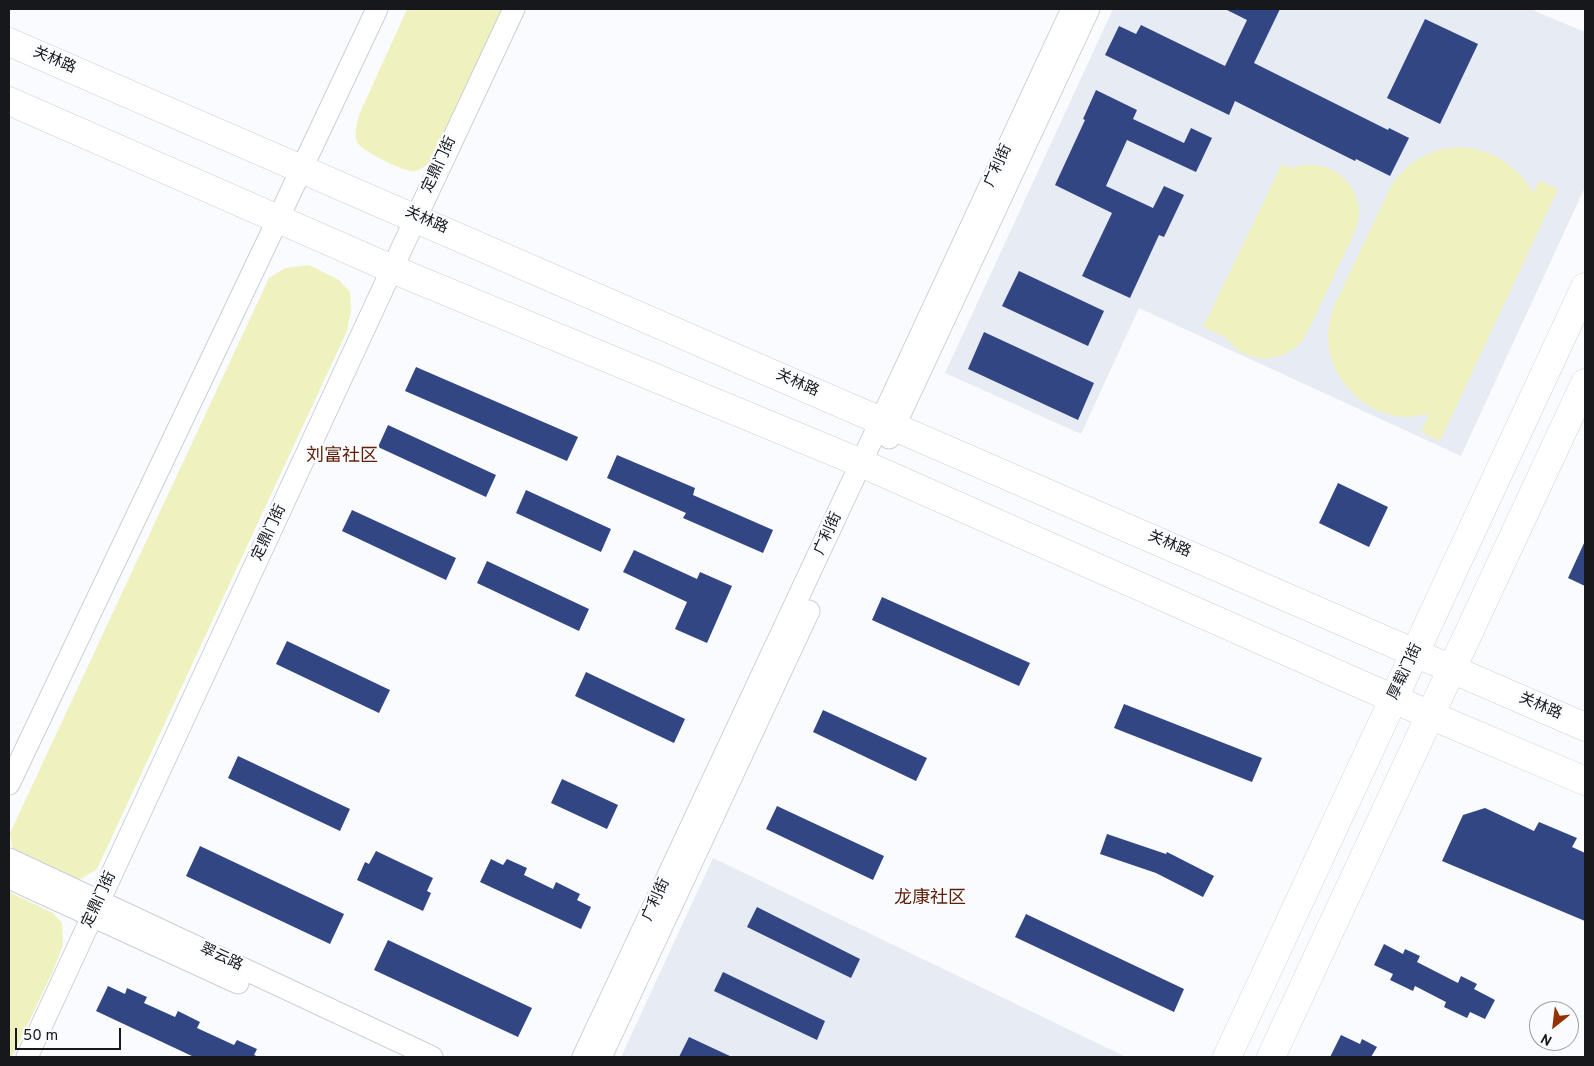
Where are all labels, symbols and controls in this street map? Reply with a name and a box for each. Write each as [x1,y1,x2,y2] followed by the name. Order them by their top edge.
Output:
[30,44,78,78] street label: 关林路
[419,134,461,196] street label: 定鼎门街
[981,142,1017,190] street label: 广利街
[402,204,450,238] street label: 关林路
[773,367,821,401] street label: 关林路
[306,446,378,468] district label: 刘富社区
[249,502,291,564] street label: 定鼎门街
[811,510,847,558] street label: 广利街
[1145,528,1193,562] street label: 关林路
[1385,641,1427,703] street label: 厚载门街
[1516,690,1564,724] street label: 关林路
[79,869,121,931] street label: 定鼎门街
[639,876,675,924] street label: 广利街
[894,888,966,910] district label: 龙康社区
[197,940,245,976] street label: 翠云路
[1529,1001,1579,1051] north arrow
[18,1018,124,1050] scale bar
[23,1027,58,1046] text: 50 m
[1538,1029,1555,1049] text: N

